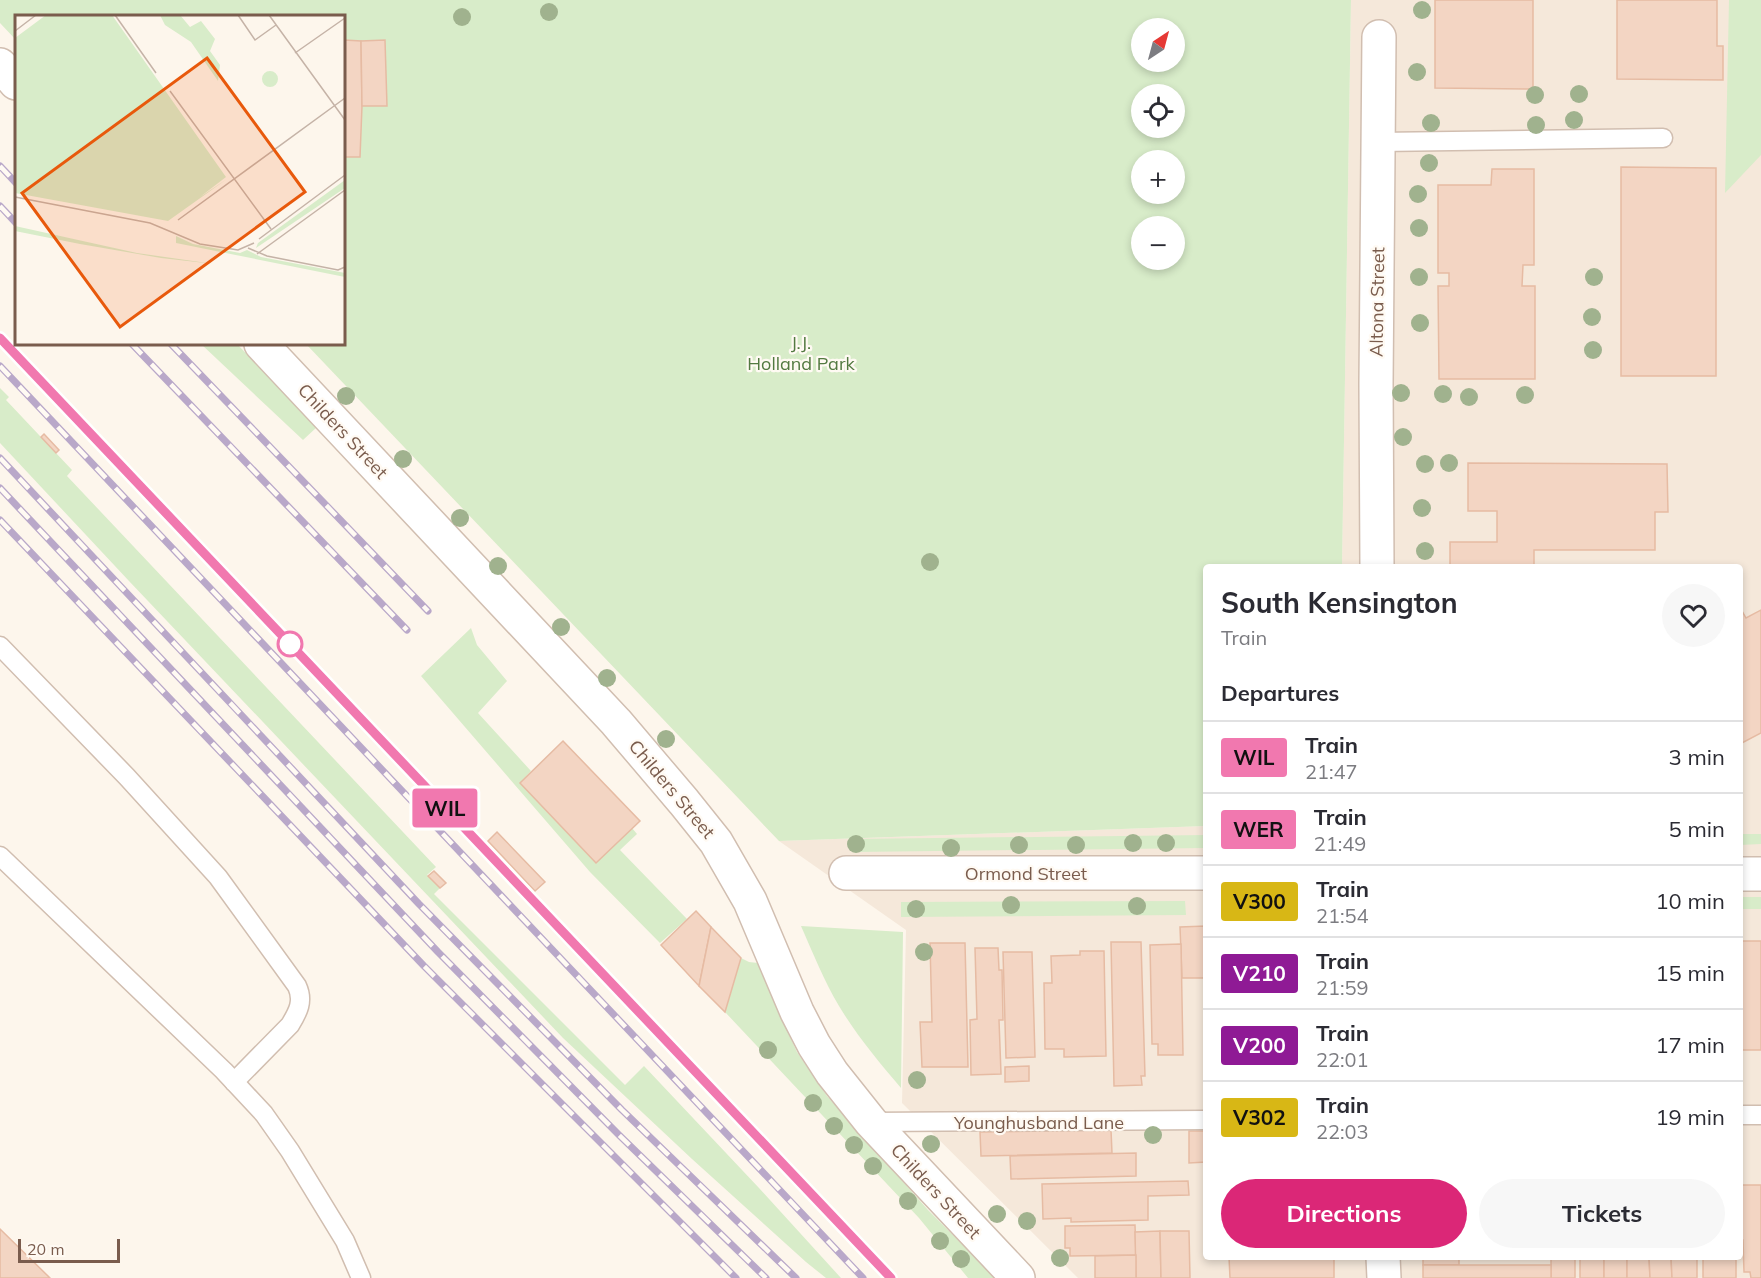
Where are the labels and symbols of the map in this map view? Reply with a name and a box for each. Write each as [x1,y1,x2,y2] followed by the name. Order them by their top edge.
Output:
[15,15,345,345] inset map
[1131,18,1185,72] north arrow
[1365,247,1389,357] street label: Altona Street
[747,331,855,375] park label: J.J. Holland Park
[293,379,393,483] street label: Childers Street
[277,631,303,657] unlabelled marker
[624,735,720,843] street label: Childers Street
[410,788,480,828] line badge: WIL
[965,862,1087,885] street label: Ormond Street
[953,1111,1124,1134] street label: Younghusband Lane
[886,1139,986,1243] street label: Childers Street
[18,1236,120,1264] scale bar

